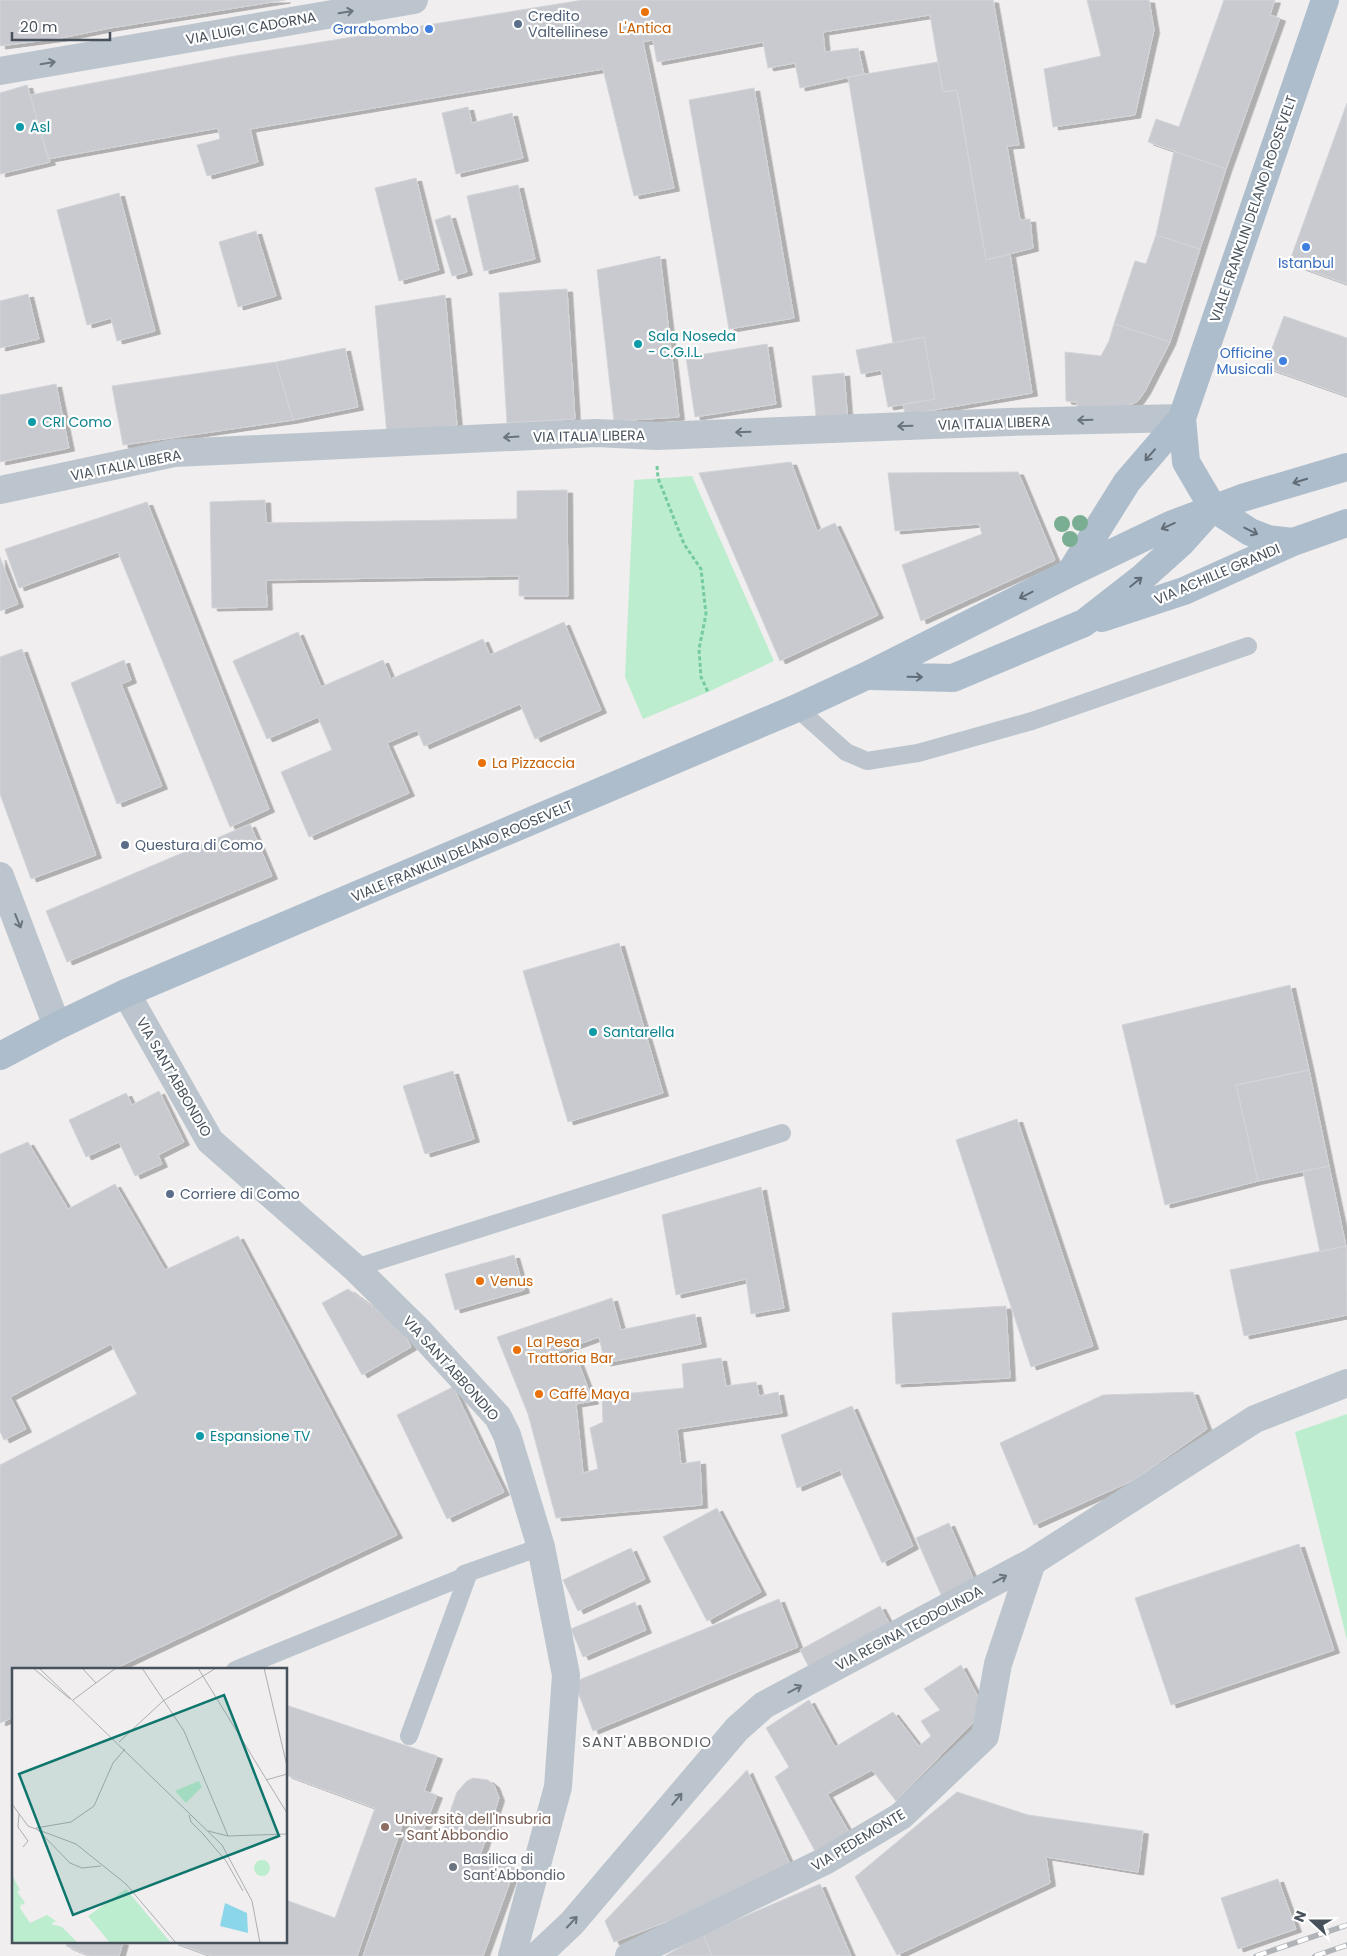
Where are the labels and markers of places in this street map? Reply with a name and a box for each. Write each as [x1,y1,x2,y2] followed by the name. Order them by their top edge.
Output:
[528,6,608,42] place label: Credito Valtellinese
[639,6,651,18] marker: L'Antica
[512,18,524,30] marker: Credito Valtellinese
[618,18,672,38] place label: L'Antica
[333,19,419,39] place label: Garabombo
[423,23,435,35] marker: Garabombo
[30,117,50,137] place label: Asl
[14,121,26,133] marker: Asl
[1300,241,1312,253] marker: Istanbul
[1278,253,1334,273] place label: Istanbul
[648,326,736,362] place label: Sala Noseda - C.G.I.L.
[632,338,644,350] marker: Sala Noseda - C.G.I.L.
[1216,343,1273,379] place label: Officine Musicali
[1277,355,1289,367] marker: Officine Musicali
[42,412,112,432] place label: CRI Como
[26,416,38,428] marker: CRI Como
[492,753,575,773] place label: La Pizzaccia
[476,757,488,769] marker: La Pizzaccia
[135,835,263,855] place label: Questura di Como
[119,839,131,851] marker: Questura di Como
[603,1022,674,1042] place label: Santarella
[587,1026,599,1038] marker: Santarella
[180,1184,300,1204] place label: Corriere di Como
[164,1188,176,1200] marker: Corriere di Como
[490,1271,533,1291] place label: Venus
[474,1275,486,1287] marker: Venus
[527,1332,614,1368] place label: La Pesa Trattoria Bar
[511,1344,523,1356] marker: La Pesa Trattoria Bar
[549,1384,630,1404] place label: Caffé Maya
[533,1388,545,1400] marker: Caffé Maya
[210,1426,311,1446] place label: Espansione TV
[194,1430,206,1442] marker: Espansione TV
[395,1809,551,1845] place label: Università dell'Insubria - Sant'Abbondio
[379,1821,391,1833] marker: Università dell'Insubria - Sant'Abbondio
[463,1849,565,1885] place label: Basilica di Sant'Abbondio
[447,1861,459,1873] marker: Basilica di Sant'Abbondio

